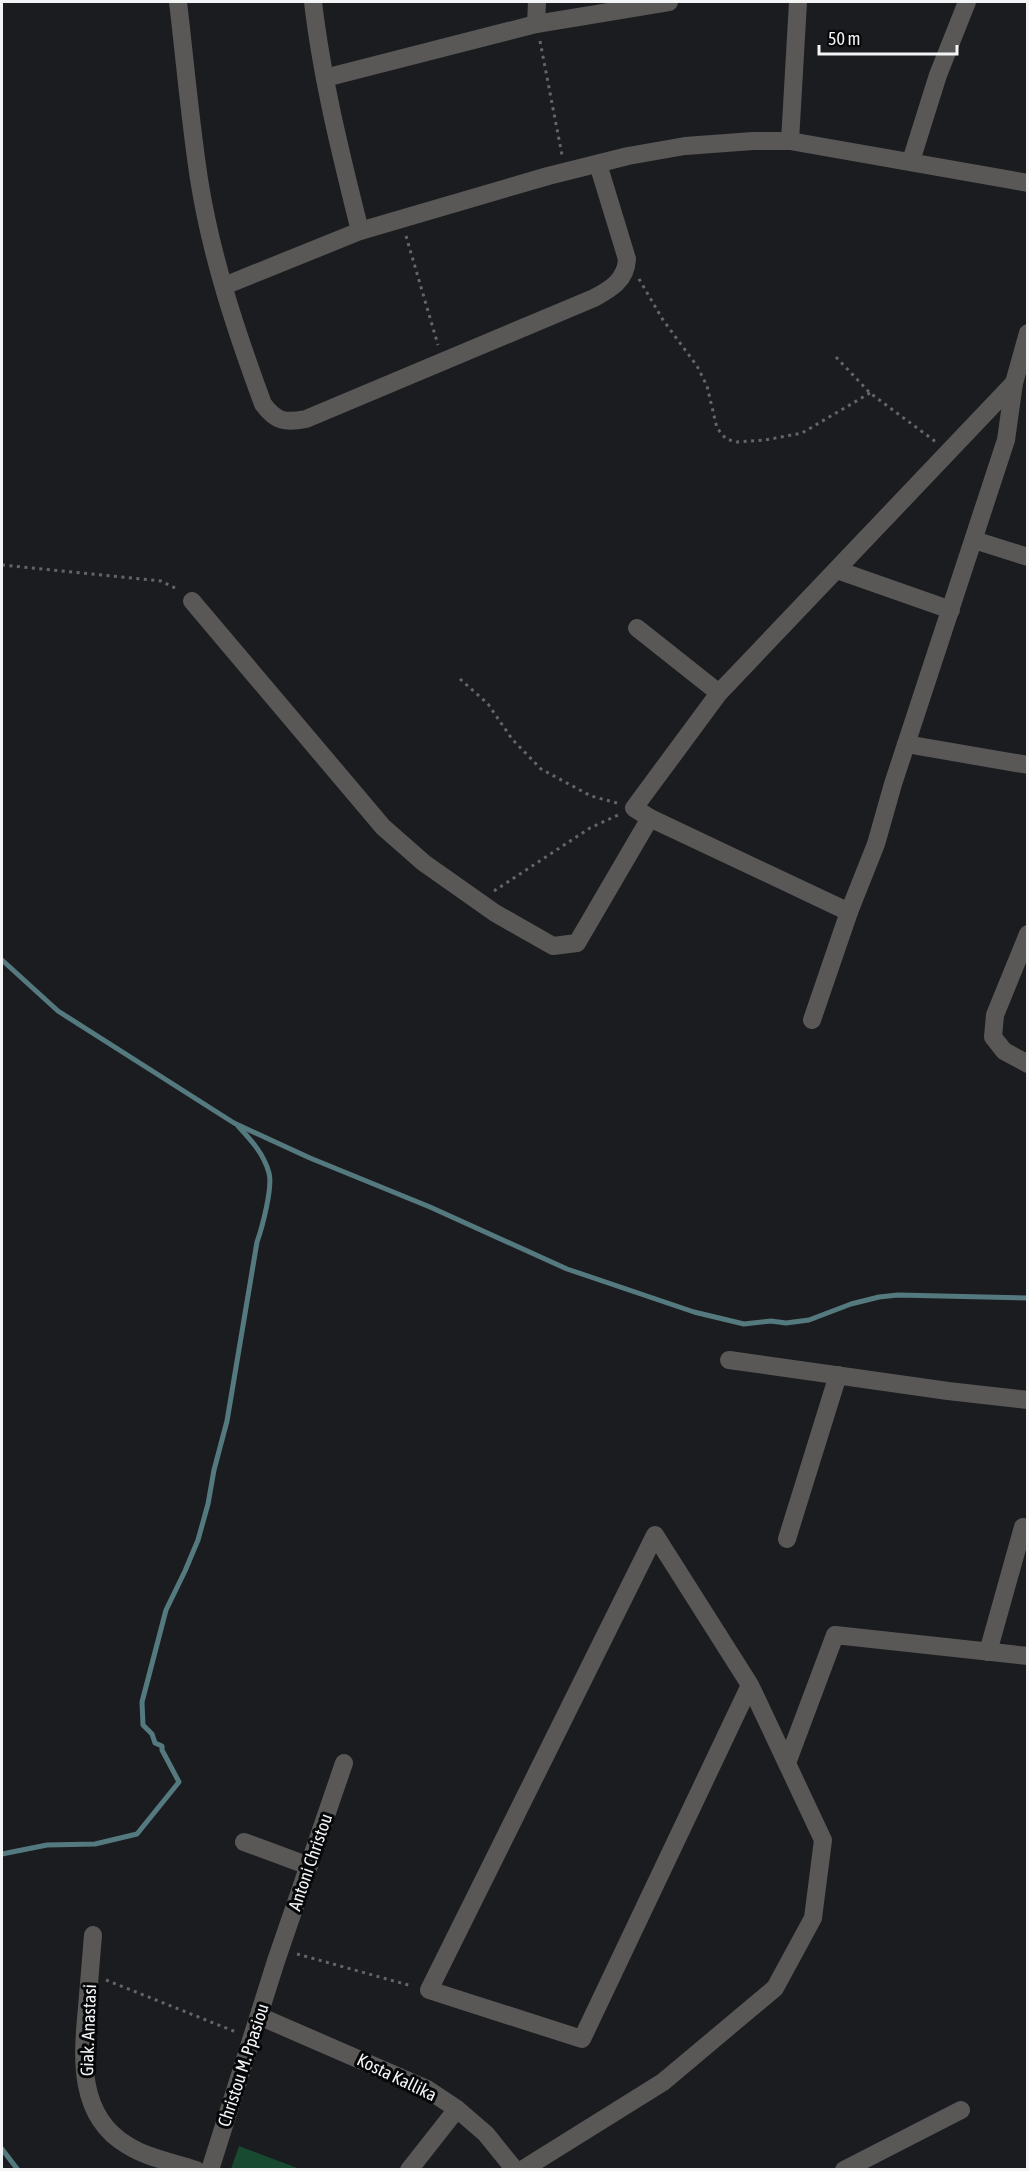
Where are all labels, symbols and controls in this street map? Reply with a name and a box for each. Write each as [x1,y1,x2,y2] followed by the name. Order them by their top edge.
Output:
[819,18,957,56] scale bar
[828,28,860,49] text: 50 m
[284,1811,336,1913] street label: Antoni Christou
[76,1984,100,2076] street label: Giak. Anastasi
[213,2001,273,2129] street label: Christou M. Ppasiou
[354,2049,440,2105] street label: Kosta Kallika

